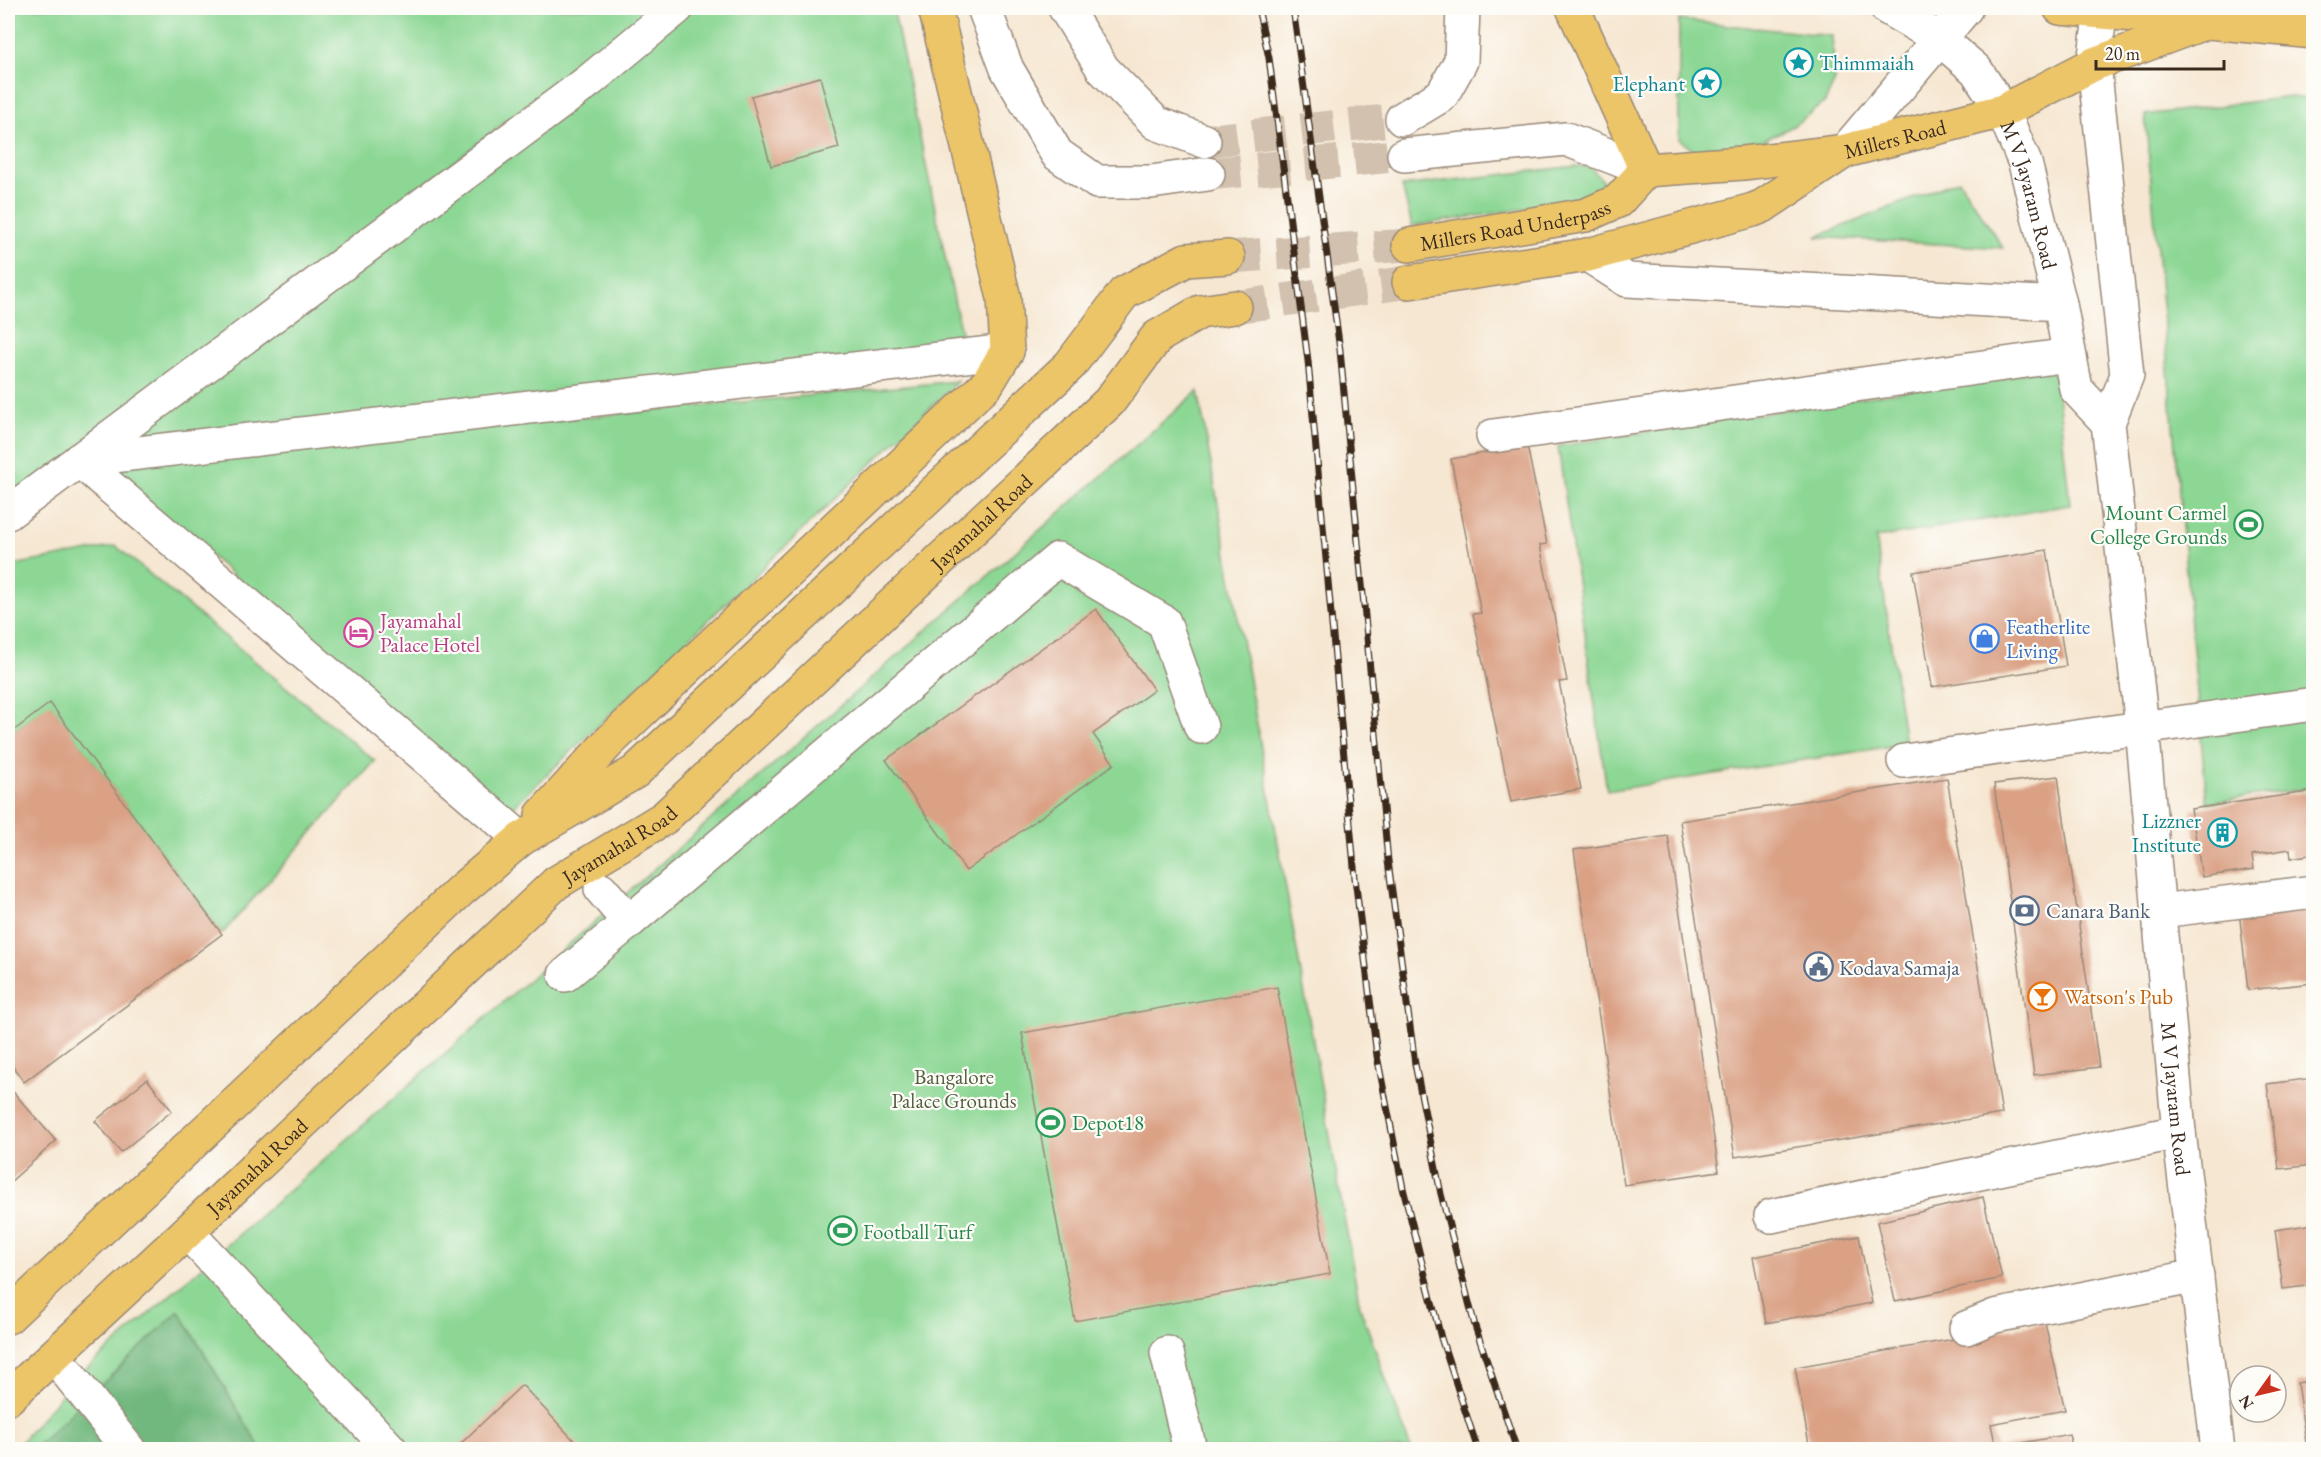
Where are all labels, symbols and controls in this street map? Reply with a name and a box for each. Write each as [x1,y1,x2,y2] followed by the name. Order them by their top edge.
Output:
[2096,33,2224,71] scale bar
[2105,42,2140,65] text: 20 m
[1782,46,1814,78] place icon: Thimmaiah
[1819,49,1915,76] place label: Thimmaiah
[1690,67,1722,99] place icon: Elephant
[1612,70,1685,97] place label: Elephant
[1841,112,1949,164] street label: Millers Road
[1995,116,2064,272] street label: M V Jayaram Road
[1418,192,1615,256] street label: Millers Road Underpass
[923,467,1038,577] street label: Jayamahal Road
[2090,499,2227,550] place label: Mount Carmel College Grounds
[2232,508,2264,540] sports icon: Mount Carmel College Grounds
[378,607,480,658] place label: Jayamahal Palace Hotel
[2006,613,2090,664] place label: Featherlite Living
[343,616,375,648] hotel icon: Jayamahal Palace Hotel
[1969,622,2001,654] shop icon: Featherlite Living
[555,799,683,891] street label: Jayamahal Road
[2132,807,2201,858] place label: Lizzner Institute
[2206,816,2238,848] building icon: Lizzner Institute
[2009,894,2041,926] bank icon: Canara Bank
[2046,897,2151,924] place label: Canara Bank
[1802,951,1834,983] public building icon: Kodava Samaja
[1839,954,1960,981] place label: Kodava Samaja
[2027,980,2059,1012] bar icon: Watson's Pub
[2064,983,2173,1010] place label: Watson's Pub
[2156,1021,2198,1177] street label: M V Jayaram Road
[891,1063,1017,1114] park label: Bangalore Palace Grounds
[1035,1106,1067,1138] sports icon: Depot18
[1072,1109,1144,1136] place label: Depot18
[199,1111,313,1222] street label: Jayamahal Road
[826,1215,858,1247] sports icon: Football Turf
[863,1218,975,1245] place label: Football Turf
[2228,1364,2288,1424] north arrow
[2234,1391,2258,1413] text: N

